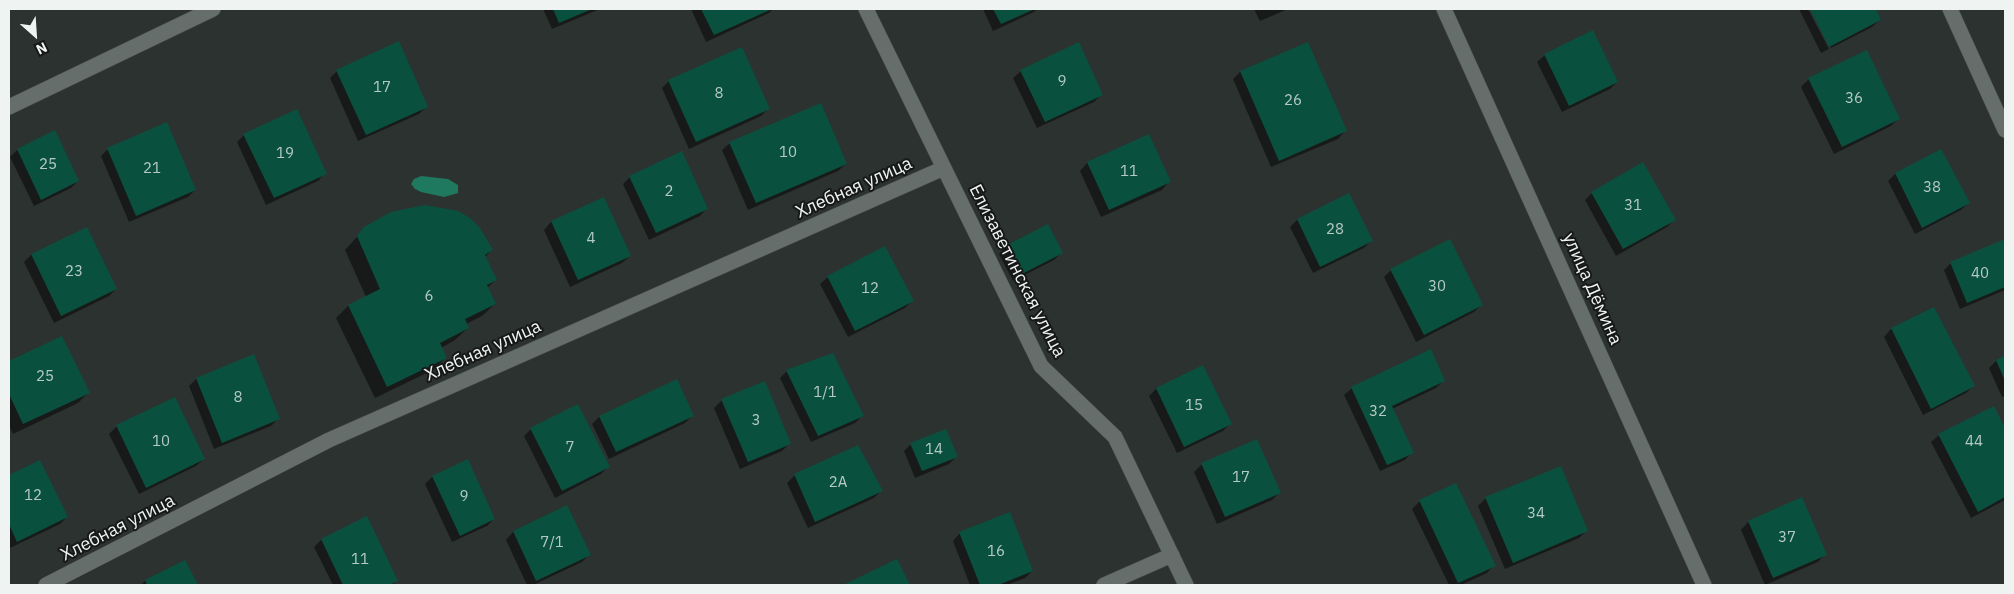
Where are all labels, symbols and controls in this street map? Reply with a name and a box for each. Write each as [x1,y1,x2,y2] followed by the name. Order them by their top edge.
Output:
[10,10,60,60] north arrow
[33,38,50,59] text: N
[1058,73,1066,91] house number: 9
[373,79,391,97] house number: 17
[715,85,723,103] house number: 8
[1845,90,1863,108] house number: 36
[1284,92,1302,110] house number: 26
[779,144,797,162] house number: 10
[276,145,294,163] house number: 19
[792,153,916,223] street label: Хлебная улица
[39,156,57,174] house number: 25
[143,160,161,178] house number: 21
[1120,163,1138,181] house number: 11
[1923,179,1941,197] house number: 38
[964,181,1070,361] street label: Елизаветинская улица
[665,183,673,201] house number: 2
[1624,197,1642,215] house number: 31
[1326,221,1344,239] house number: 28
[587,230,595,248] house number: 4
[1558,230,1626,348] street label: улица Дёмина
[65,263,83,281] house number: 23
[1971,265,1989,283] house number: 40
[1428,278,1446,296] house number: 30
[861,280,879,298] house number: 12
[425,288,433,306] house number: 6
[421,316,545,386] street label: Хлебная улица
[36,368,54,386] house number: 25
[813,384,837,402] house number: 1/1
[234,389,242,407] house number: 8
[1185,397,1203,415] house number: 15
[1369,403,1387,421] house number: 32
[752,412,760,430] house number: 3
[152,433,170,451] house number: 10
[1965,433,1983,451] house number: 44
[566,439,574,457] house number: 7
[925,441,943,459] house number: 14
[1232,469,1250,487] house number: 17
[829,474,847,492] house number: 2А
[24,487,42,505] house number: 12
[460,488,468,506] house number: 9
[57,490,179,566] street label: Хлебная улица
[1527,505,1545,523] house number: 34
[1778,529,1796,547] house number: 37
[540,534,564,552] house number: 7/1
[987,543,1005,561] house number: 16
[351,551,369,569] house number: 11

